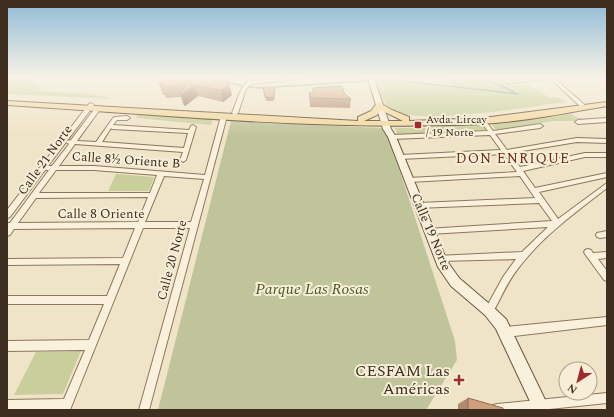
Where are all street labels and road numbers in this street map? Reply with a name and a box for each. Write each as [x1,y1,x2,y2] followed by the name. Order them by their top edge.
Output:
[13,121,77,199] street label: Calle 21 Norte
[71,146,181,174] street label: Calle 8½ Oriente B
[406,190,456,274] street label: Calle 19 Norte
[57,204,145,224] street label: Calle 8 Oriente
[152,217,192,303] street label: Calle 20 Norte

